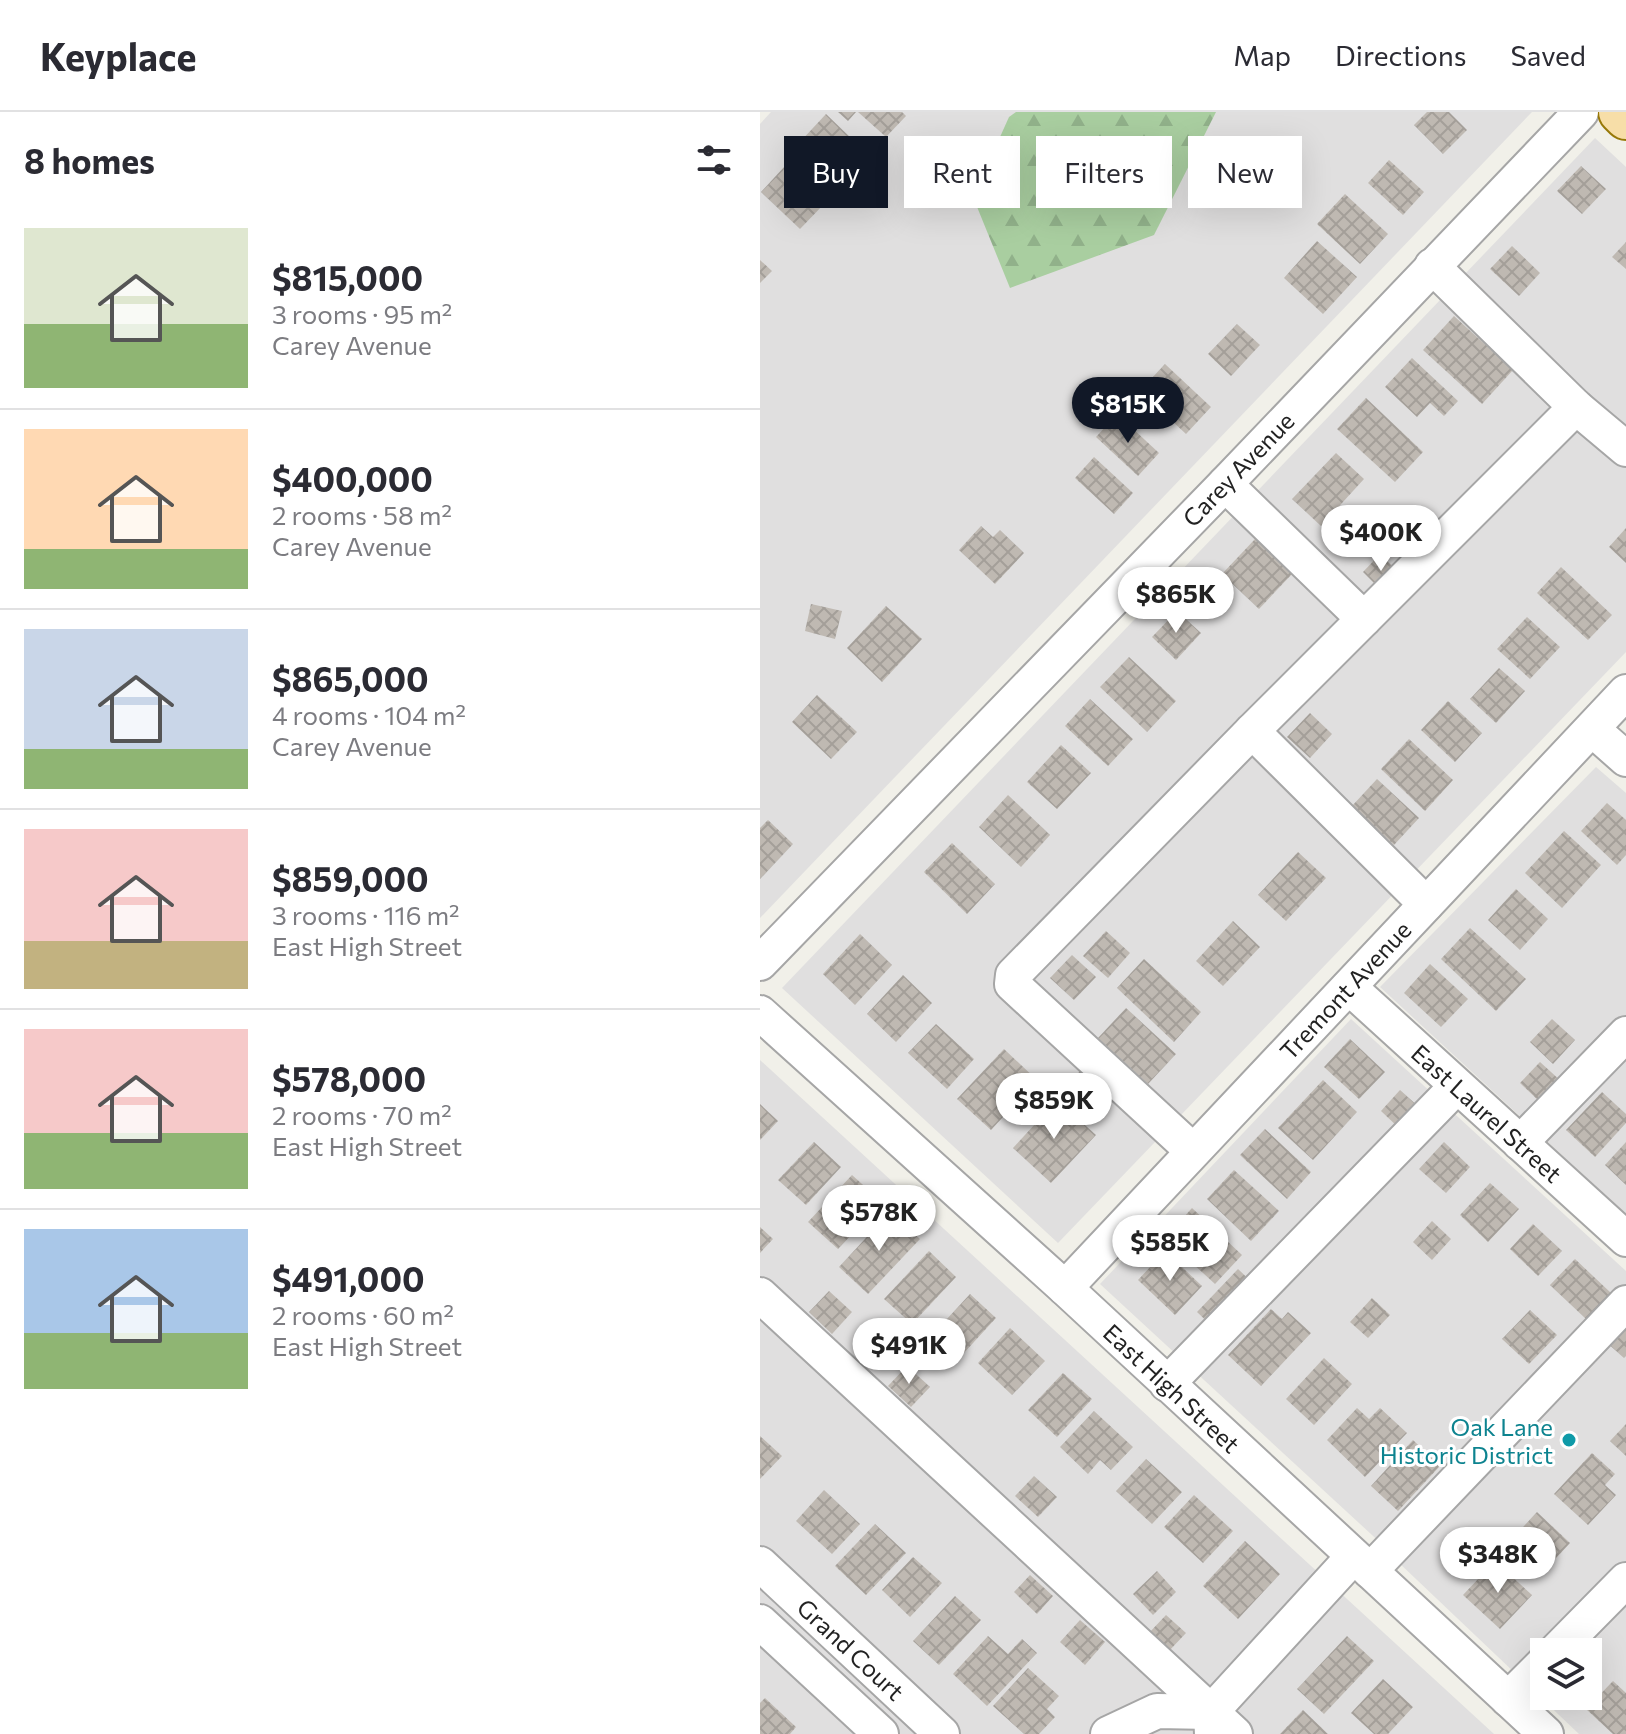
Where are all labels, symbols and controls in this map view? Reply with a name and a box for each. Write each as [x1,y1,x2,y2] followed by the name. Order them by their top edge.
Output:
[40,32,196,79] text: Keyplace
[1233,38,1291,72] text: Map
[1335,38,1466,72] text: Directions
[1510,38,1586,72] text: Saved
[784,136,888,208] chip: Buy
[904,136,1020,208] chip: Rent
[1036,136,1172,208] chip: Filters
[1188,136,1302,208] chip: New
[692,138,736,182] icon: filters
[24,139,155,181] text: 8 homes
[272,256,423,298] text: $815,000
[88,260,184,356] icon: home
[272,298,452,329] text: 3 rooms · 95 m²
[272,329,432,360] text: Carey Avenue
[1072,377,1184,445] pin: $815K
[1090,387,1166,418] text: $815K
[1176,406,1300,532] street label: Carey Avenue
[272,457,433,499] text: $400,000
[88,461,184,557] icon: home
[272,499,452,530] text: 2 rooms · 58 m²
[1325,505,1437,573] pin: $400K
[1339,515,1423,546] text: $400K
[272,530,432,561] text: Carey Avenue
[1120,567,1232,635] pin: $865K
[1136,577,1216,608] text: $865K
[272,657,429,699] text: $865,000
[88,661,184,757] icon: home
[272,699,466,730] text: 4 rooms · 104 m²
[272,730,432,761] text: Carey Avenue
[272,857,429,899] text: $859,000
[88,861,184,957] icon: home
[272,899,460,930] text: 3 rooms · 116 m²
[1273,915,1417,1065] street label: Tremont Avenue
[272,930,462,961] text: East High Street
[1406,1038,1568,1188] street label: East Laurel Street
[272,1057,426,1099] text: $578,000
[88,1061,184,1157] icon: home
[998,1073,1110,1141] pin: $859K
[1014,1083,1094,1114] text: $859K
[272,1099,452,1130] text: 2 rooms · 70 m²
[272,1130,462,1161] text: East High Street
[823,1185,935,1253] pin: $578K
[840,1195,918,1226] text: $578K
[1114,1215,1226,1283] pin: $585K
[1130,1225,1210,1256] text: $585K
[272,1257,425,1299] text: $491,000
[88,1261,184,1357] icon: home
[272,1299,454,1330] text: 2 rooms · 60 m²
[853,1318,965,1386] pin: $491K
[1098,1318,1246,1459] street label: East High Street
[871,1328,947,1359] text: $491K
[272,1330,462,1361] text: East High Street
[1380,1412,1553,1469] place label: Oak Lane Historic District
[1560,1431,1578,1449] marker: Oak Lane Historic District
[1442,1527,1554,1595] pin: $348K
[1458,1537,1538,1568] text: $348K
[792,1592,910,1706] street label: Grand Court
[1530,1638,1602,1710] map controls
[1530,1638,1602,1710] button: layers

